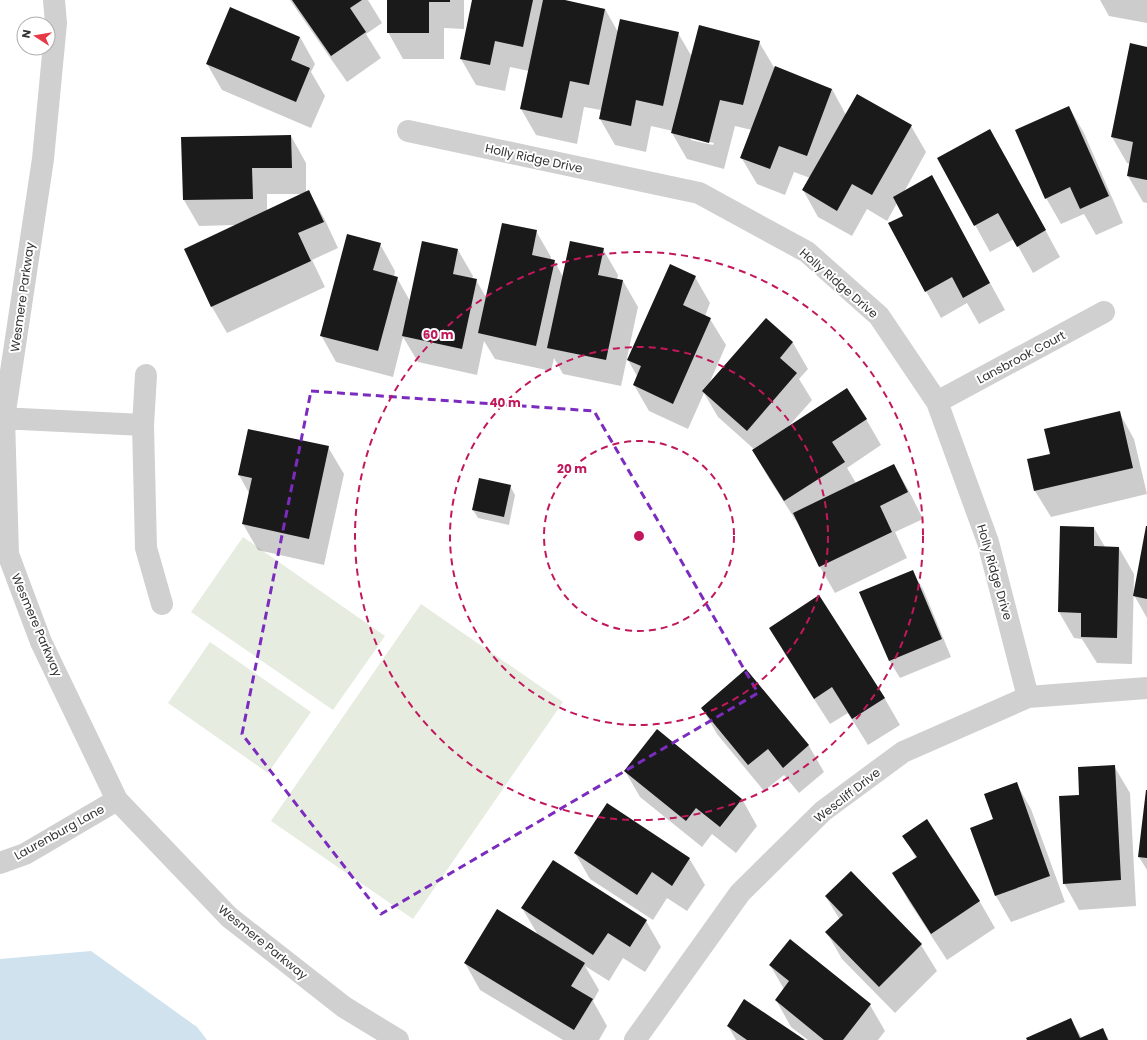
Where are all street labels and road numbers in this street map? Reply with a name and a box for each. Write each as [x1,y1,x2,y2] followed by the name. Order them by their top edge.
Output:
[484,139,584,177] street label: Holly Ridge Drive
[6,241,38,353] street label: Wesmere Parkway
[796,244,882,322] street label: Holly Ridge Drive
[974,326,1068,388] street label: Lansbrook Court
[973,522,1017,622] street label: Holly Ridge Drive
[8,571,67,680] street label: Wesmere Parkway
[810,764,884,826] street label: Wescliff Drive
[11,800,107,864] street label: Laurenburg Lane
[215,901,312,984] street label: Wesmere Parkway

